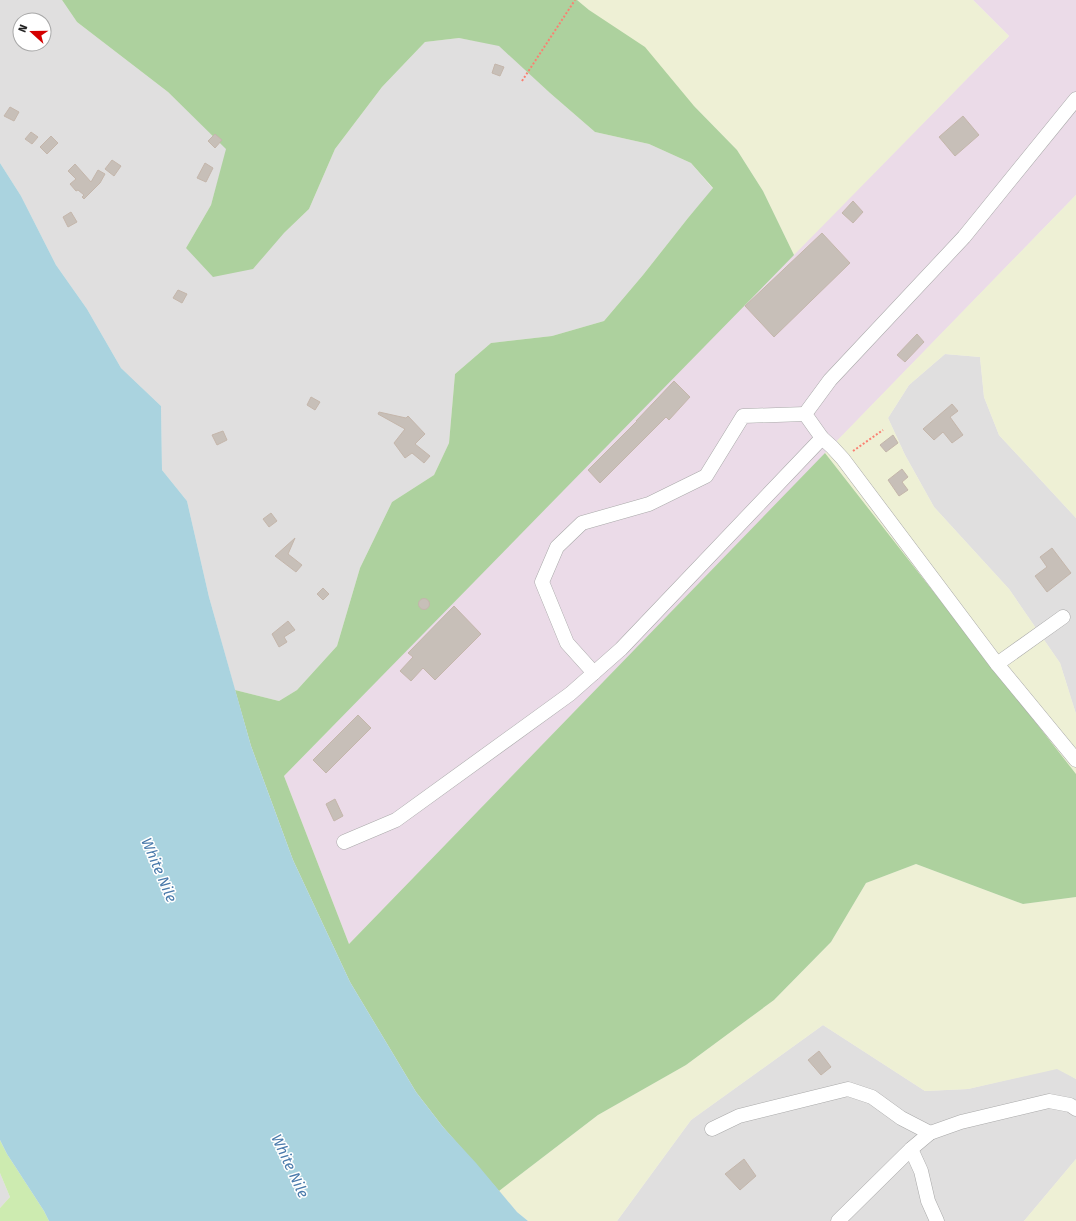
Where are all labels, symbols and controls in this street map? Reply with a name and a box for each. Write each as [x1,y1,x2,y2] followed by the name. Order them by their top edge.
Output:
[12,12,52,52] north arrow
[16,23,31,34] text: N
[137,835,181,905] water label: White Nile
[267,1131,313,1201] water label: White Nile

